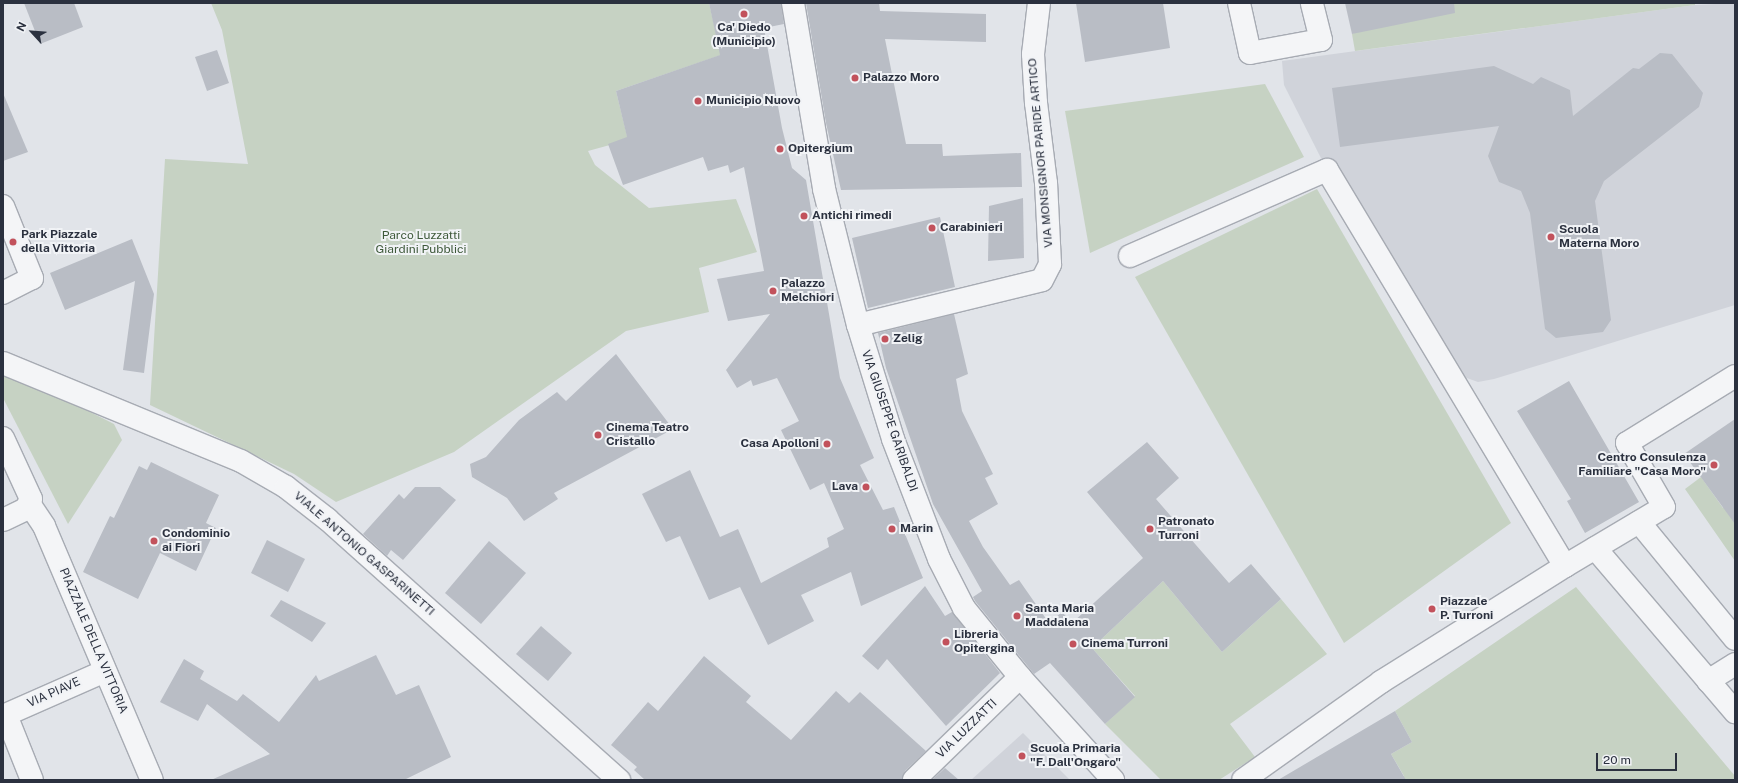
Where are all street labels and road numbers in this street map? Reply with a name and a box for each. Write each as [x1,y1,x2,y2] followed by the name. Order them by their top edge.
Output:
[1026,58,1056,248] street label: VIA MONSIGNOR PARIDE ARTICO
[858,348,920,494] street label: VIA GIUSEPPE GARIBALDI
[291,489,437,619] street label: VIALE ANTONIO GASPARINETTI
[56,566,130,716] street label: PIAZZALE DELLA VITTORIA
[25,675,83,711] street label: VIA PIAVE
[934,696,1000,762] street label: VIA LUZZATTI

